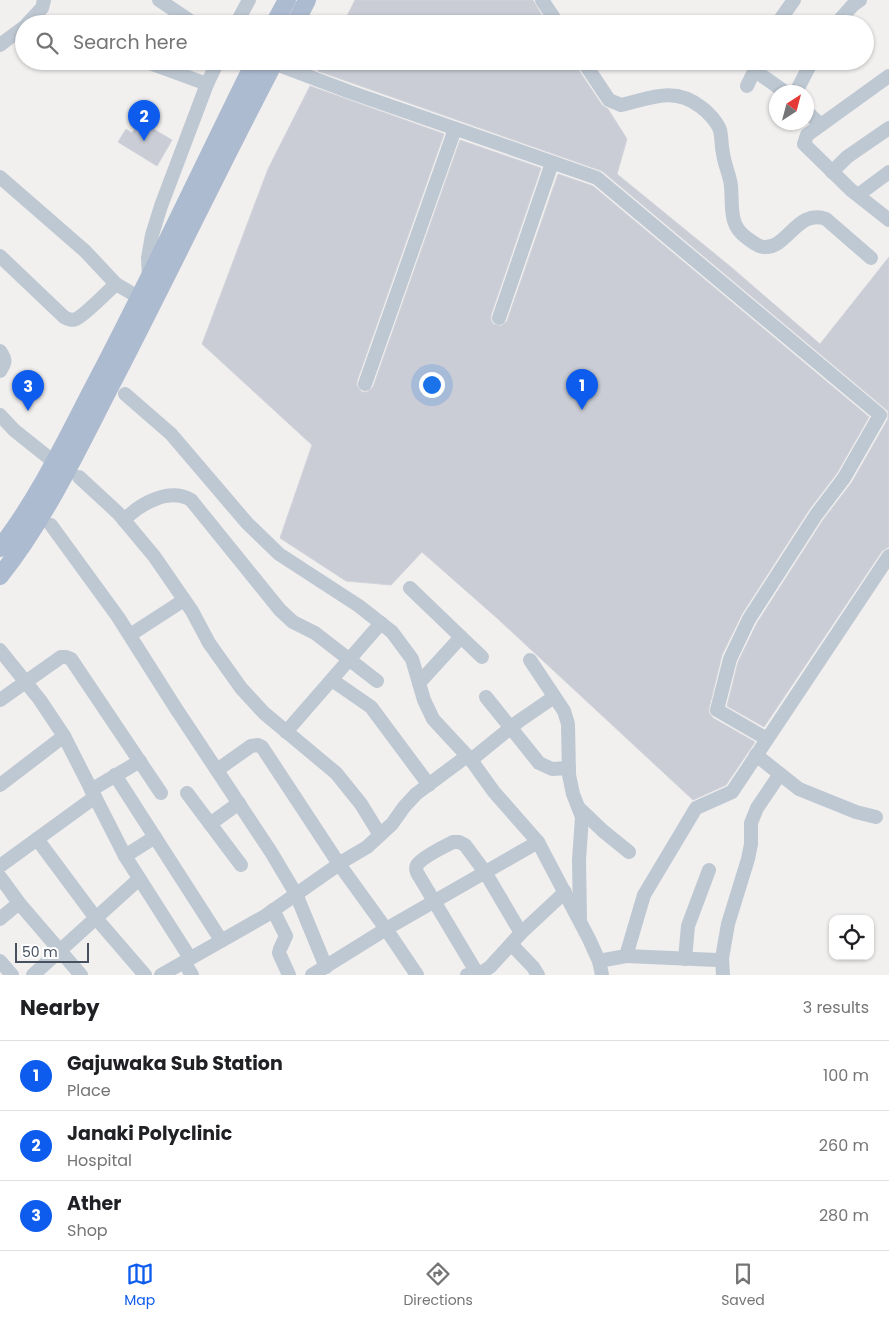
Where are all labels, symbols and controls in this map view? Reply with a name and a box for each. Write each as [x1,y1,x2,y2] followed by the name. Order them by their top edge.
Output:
[15,15,874,70] search box
[33,29,61,57] icon: search
[73,29,187,56] text: Search here
[769,85,814,130] north arrow
[128,100,160,141] pin: 2
[566,369,598,410] pin: 1
[12,370,44,411] pin: 3
[419,372,445,398] your location
[829,915,874,960] map controls
[829,915,874,960] button: locate
[15,940,89,963] scale bar
[22,942,58,962] text: 50 m
[20,993,100,1022] text: Nearby
[803,996,869,1019] text: 3 results
[67,1050,283,1077] text: Gajuwaka Sub Station
[33,1064,39,1087] text: 1
[823,1064,869,1087] text: 100 m
[67,1079,111,1102] text: Place
[67,1120,232,1147] text: Janaki Polyclinic
[31,1134,41,1157] text: 2
[819,1134,869,1157] text: 260 m
[67,1149,132,1172] text: Hospital
[67,1190,121,1217] text: Ather
[31,1204,41,1227] text: 3
[819,1204,869,1227] text: 280 m
[67,1219,108,1242] text: Shop
[124,1260,155,1311] tab: Map
[403,1260,473,1311] tab: Directions
[721,1260,765,1311] tab: Saved

